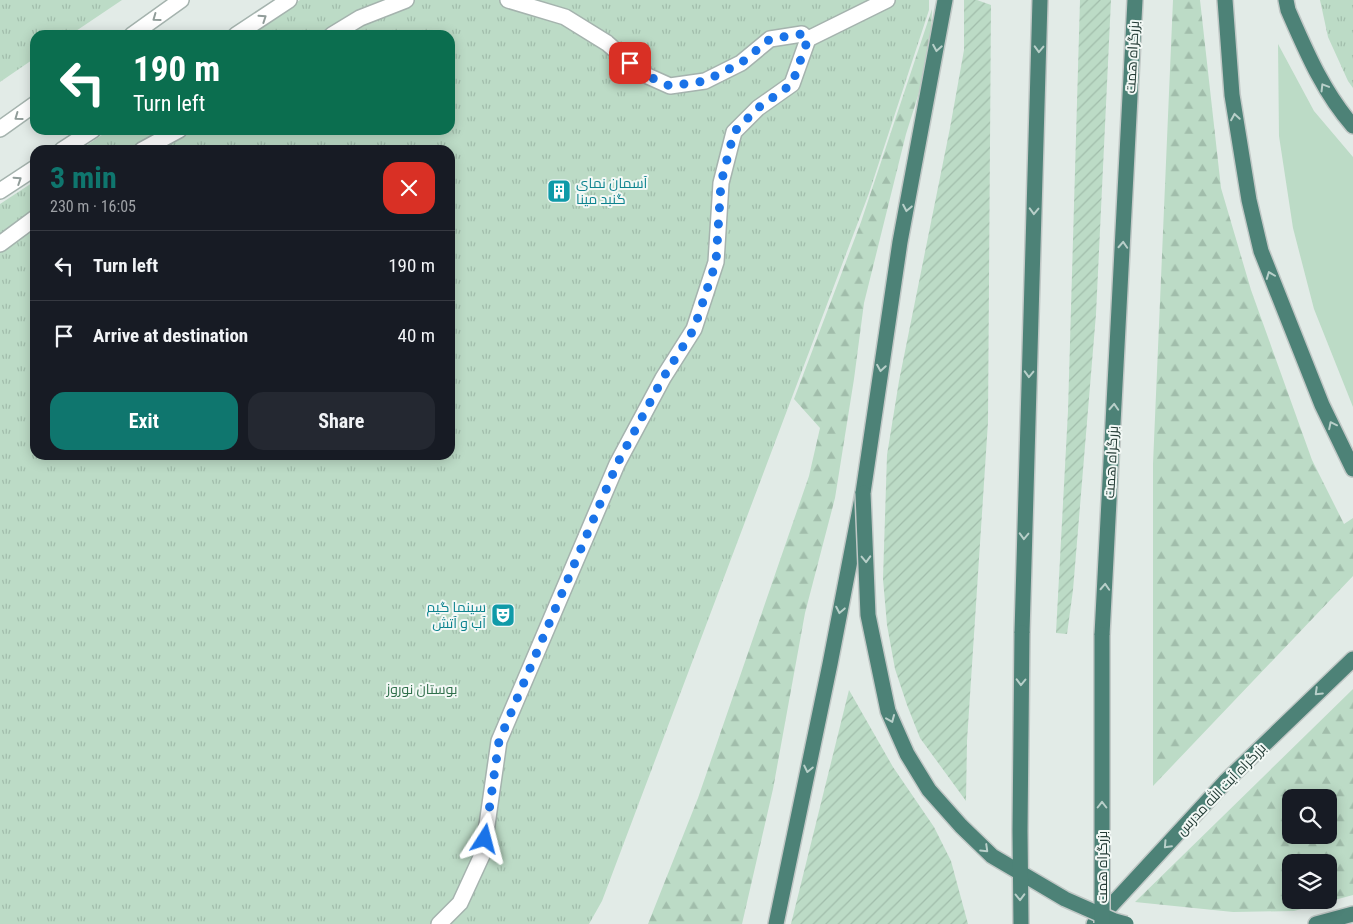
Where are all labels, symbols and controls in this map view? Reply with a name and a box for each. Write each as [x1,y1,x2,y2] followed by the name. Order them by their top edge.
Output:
[153,12,162,20] one-way arrow
[257,14,266,24] one-way arrow
[1122,20,1142,94] street label: بزرگراه همت
[609,42,651,84] pin
[932,44,942,52] one-way arrow
[1034,45,1044,53] one-way arrow
[133,49,220,90] text: 190 m
[616,49,644,77] icon: arrive
[50,50,115,115] icon: left
[1321,84,1331,93] one-way arrow
[133,91,205,116] text: Turn left
[14,111,23,120] one-way arrow
[1231,112,1241,121] one-way arrow
[50,160,117,195] text: 3 min
[383,162,435,214] button: close
[576,175,648,207] place label: آسمان نمای گنبد مینا
[12,176,21,186] one-way arrow
[546,178,572,204] building icon: آسمان نمای گنبد مینا
[50,197,136,216] text: 230 m · 16:05
[902,203,913,212] one-way arrow
[1029,208,1039,215] one-way arrow
[1117,240,1128,248] one-way arrow
[50,252,78,280] icon: left
[93,254,158,277] text: Turn left
[388,254,435,277] text: 190 m
[1266,271,1276,280] one-way arrow
[50,322,78,350] icon: arrive
[93,324,248,347] text: Arrive at destination
[398,324,435,347] text: 40 m
[876,365,887,373] one-way arrow
[1024,370,1035,378] one-way arrow
[50,392,238,450] button: Exit
[248,392,435,450] button: Share
[1109,403,1120,411] one-way arrow
[1327,421,1338,430] one-way arrow
[1101,425,1121,499] street label: بزرگراه همت
[1019,532,1030,540] one-way arrow
[860,555,871,563] one-way arrow
[1099,582,1110,590] one-way arrow
[427,599,486,631] place label: سینما گیم آب و آتش
[490,602,516,628] theatre icon: سینما گیم آب و آتش
[836,605,846,614] one-way arrow
[1016,678,1026,686] one-way arrow
[385,681,458,697] park label: بوستان نوروز
[1315,686,1324,695] one-way arrow
[885,714,896,723] one-way arrow
[1172,739,1269,838] street label: بزرگراه آیت الله مدرس
[803,764,814,773] one-way arrow
[1282,789,1337,909] map controls
[1282,789,1337,844] button: search
[1097,801,1107,809] one-way arrow
[458,812,510,864] position arrow
[1094,831,1110,903] street label: بزرگراه همت
[1164,840,1173,849] one-way arrow
[980,843,989,852] one-way arrow
[1282,854,1337,909] button: layers
[1015,893,1026,901] one-way arrow

